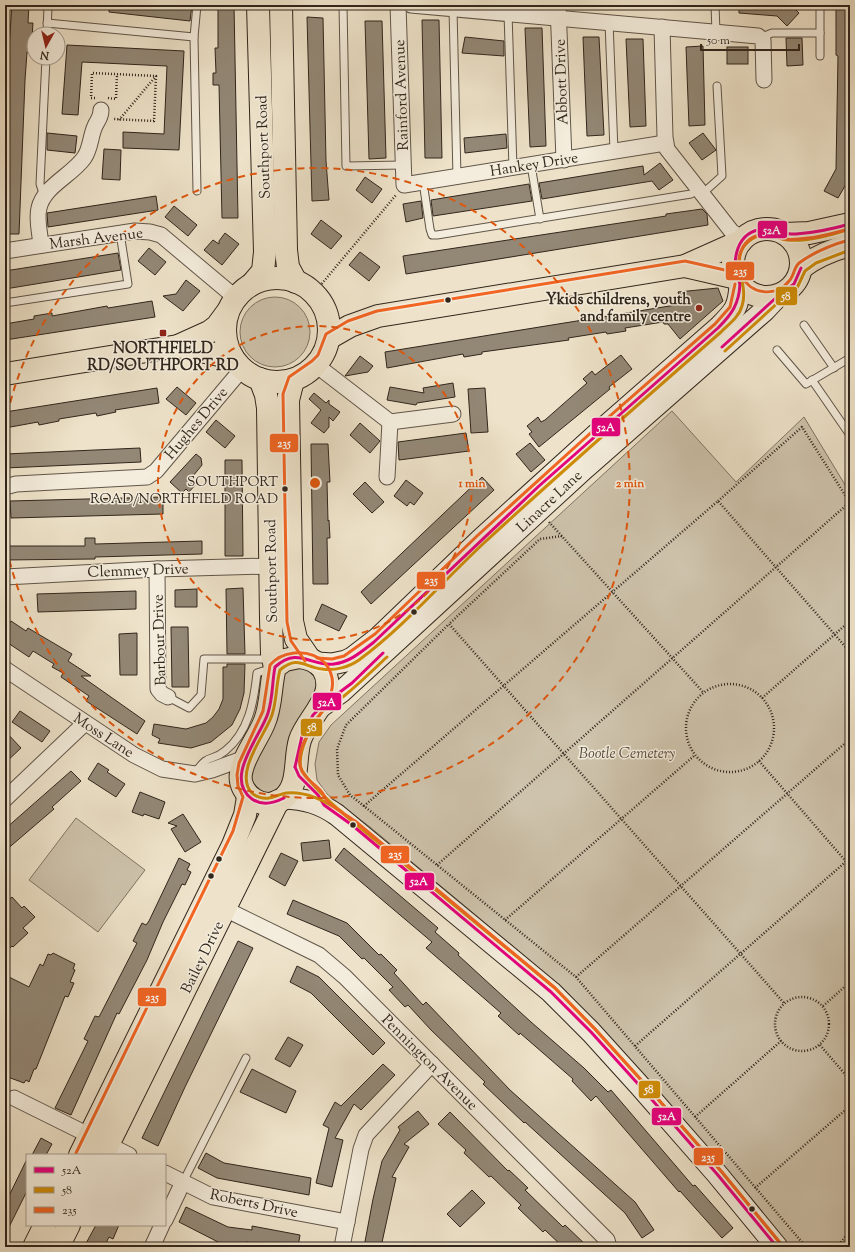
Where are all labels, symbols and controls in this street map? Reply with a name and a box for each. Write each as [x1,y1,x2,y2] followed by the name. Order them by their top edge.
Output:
[26,26,66,66] north arrow
[701,26,799,52] scale bar
[706,32,730,50] text: 50 m
[390,39,415,151] street label: Rainford Avenue
[551,39,574,125] street label: Abbott Drive
[39,46,51,64] text: N
[252,94,277,199] street label: Southport Road
[489,148,580,183] street label: Hankey Drive
[757,220,788,239] line badge: 52A
[48,223,144,256] street label: Marsh Avenue
[762,223,781,239] text: 52A
[725,261,755,281] line badge: 235
[733,264,747,280] text: 235
[775,286,798,306] line badge: 58
[780,289,791,305] text: 58
[546,290,691,328] place label: Ykids childrens, youth and family centre
[443,295,453,305] unlabelled marker
[694,303,704,313] marker: Ykids childrens, youth and family centre
[158,328,168,338] marker: NORTHFIELD RD/SOUTHPORT RD
[87,339,239,377] place label: NORTHFIELD RD/SOUTHPORT RD
[161,383,234,465] street label: Hughes Drive
[591,417,621,437] line badge: 52A
[596,420,615,436] text: 52A
[269,433,299,453] line badge: 235
[277,436,291,452] text: 235
[512,466,588,538] street label: Linacre Lane
[90,473,278,510] place label: SOUTHPORT ROAD/NORTHFIELD ROAD
[457,475,486,493] text: 1 min
[616,475,645,493] text: 2 min
[308,476,322,490] centre of rings
[280,484,290,494] marker: SOUTHPORT ROAD/NORTHFIELD ROAD
[261,518,284,623] street label: Southport Road
[87,559,189,584] street label: Clemmey Drive
[416,571,446,590] line badge: 235
[424,573,438,589] text: 235
[148,594,173,686] street label: Barbour Drive
[409,607,419,617] unlabelled marker
[312,692,342,711] line badge: 52A
[317,695,336,711] text: 52A
[69,709,138,764] street label: Moss Lane
[300,718,323,737] line badge: 58
[306,720,317,736] text: 58
[579,744,675,765] park label: Bootle Cemetery
[348,820,358,830] unlabelled marker
[380,845,410,864] line badge: 235
[388,847,402,863] text: 235
[214,854,224,864] unlabelled marker
[206,871,216,881] unlabelled marker
[404,872,435,891] line badge: 52A
[409,874,428,890] text: 52A
[177,918,230,997] street label: Bailey Drive
[137,987,167,1007] line badge: 235
[145,990,159,1006] text: 235
[376,1010,482,1116] street label: Pennington Avenue
[638,1080,661,1099] line badge: 58
[643,1082,654,1098] text: 58
[651,1107,682,1126] line badge: 52A
[657,1109,676,1125] text: 52A
[693,1147,724,1166] line badge: 235
[701,1150,715,1166] text: 235
[26,1154,166,1226] legend
[61,1162,82,1180] text: 52A
[61,1182,72,1200] text: 58
[208,1185,300,1224] street label: Roberts Drive
[62,1202,77,1220] text: 235
[747,1204,757,1214] unlabelled marker

